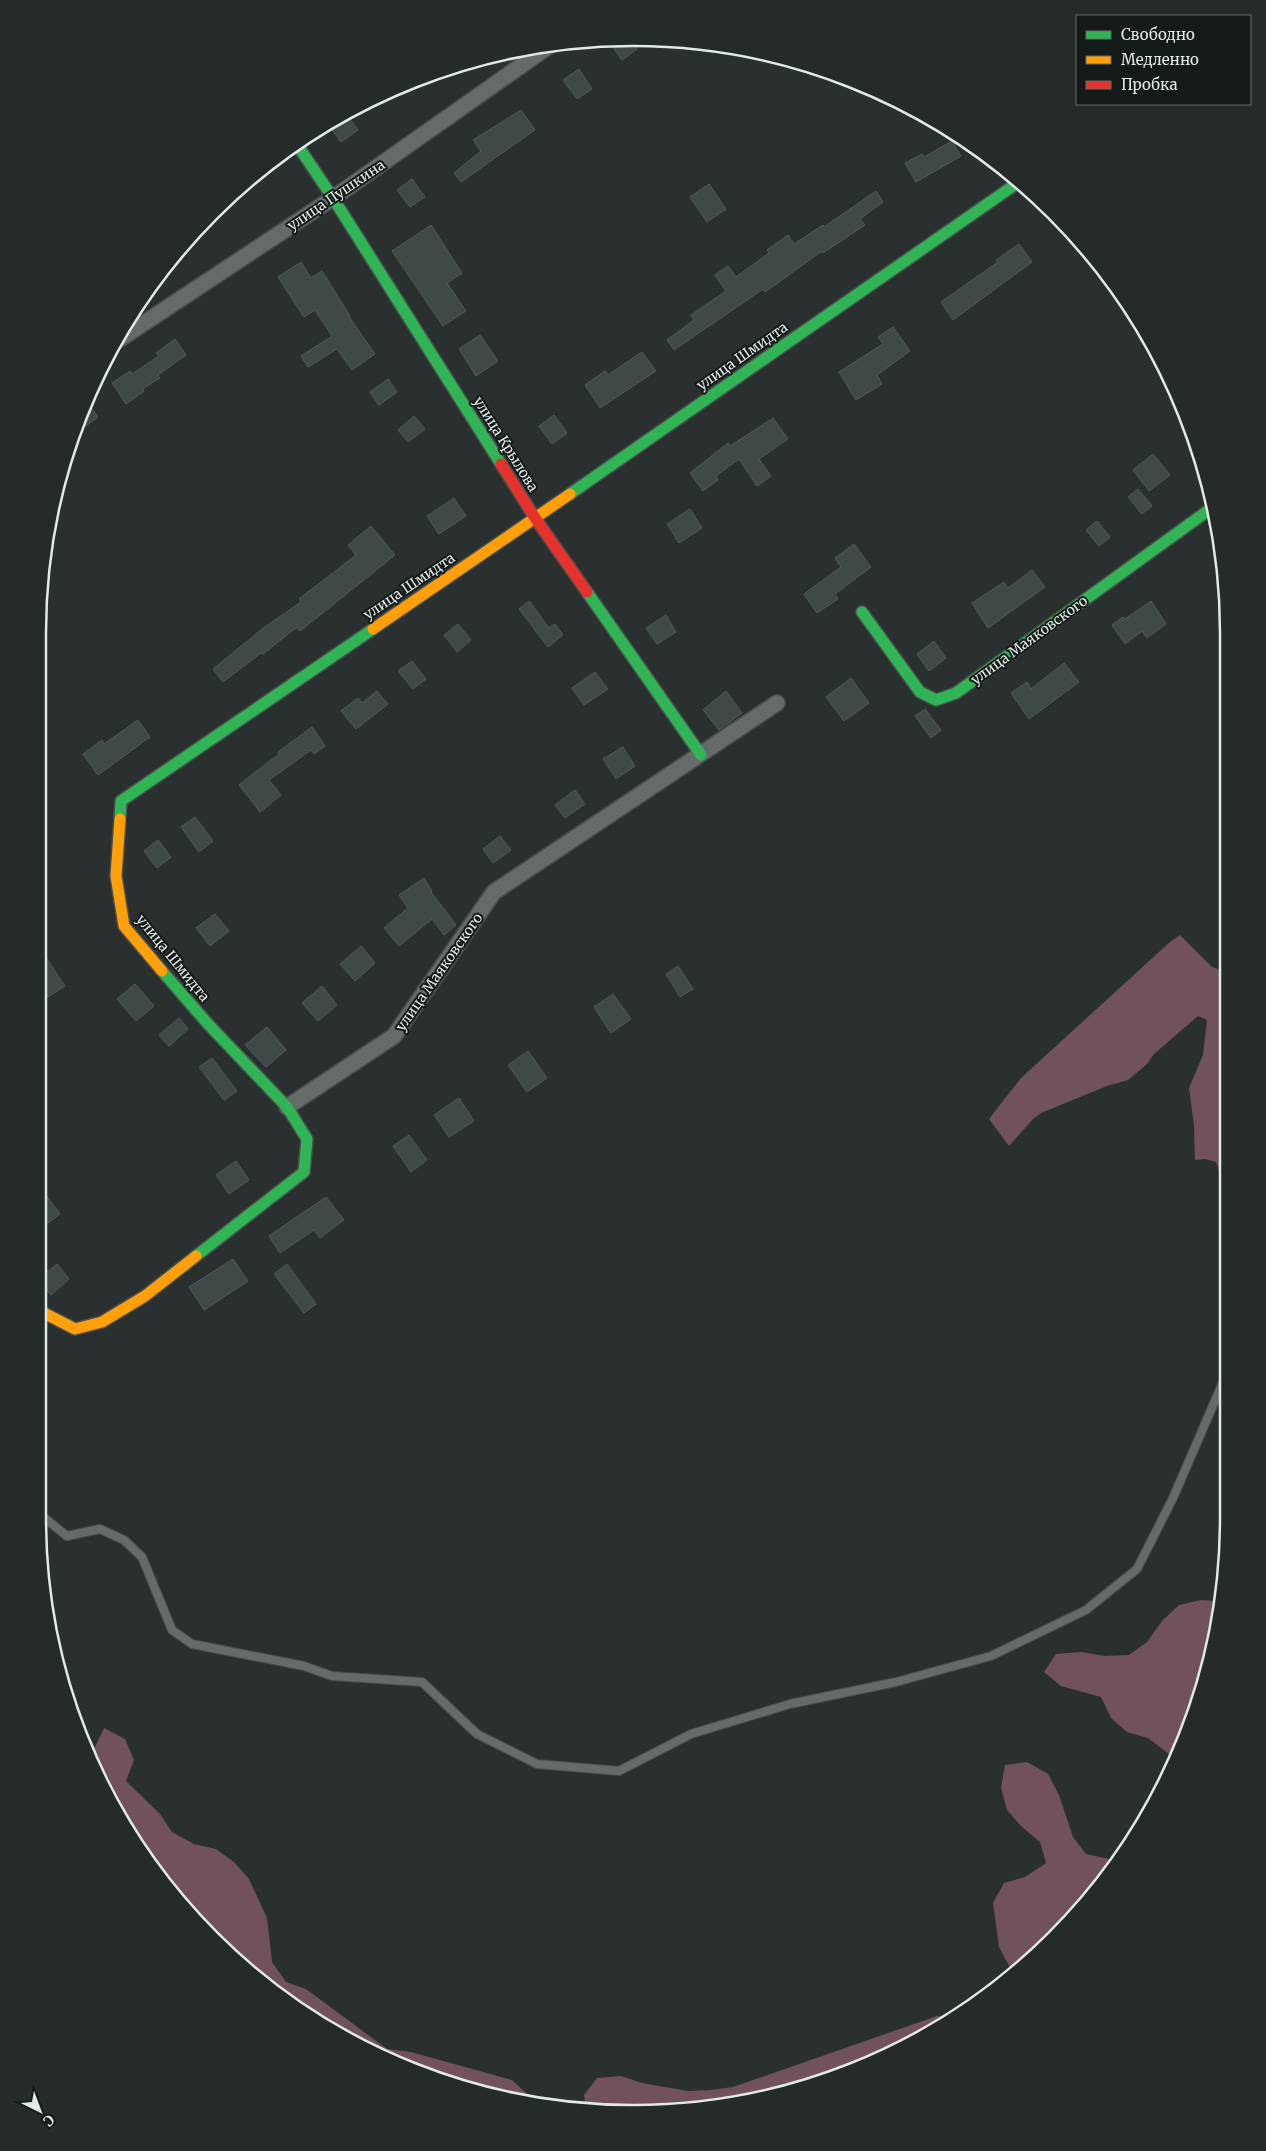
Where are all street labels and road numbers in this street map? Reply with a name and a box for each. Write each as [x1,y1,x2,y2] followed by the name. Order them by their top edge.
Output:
[284,155,389,234] street label: улица Пушкина
[693,318,791,394] street label: улица Шмидта
[470,393,543,495] street label: улица Крылова
[360,548,459,623] street label: улица Шмидта
[967,592,1091,688] street label: улица Маяковского
[391,909,487,1035] street label: улица Маяковского
[132,911,214,1006] street label: улица Шмидта

